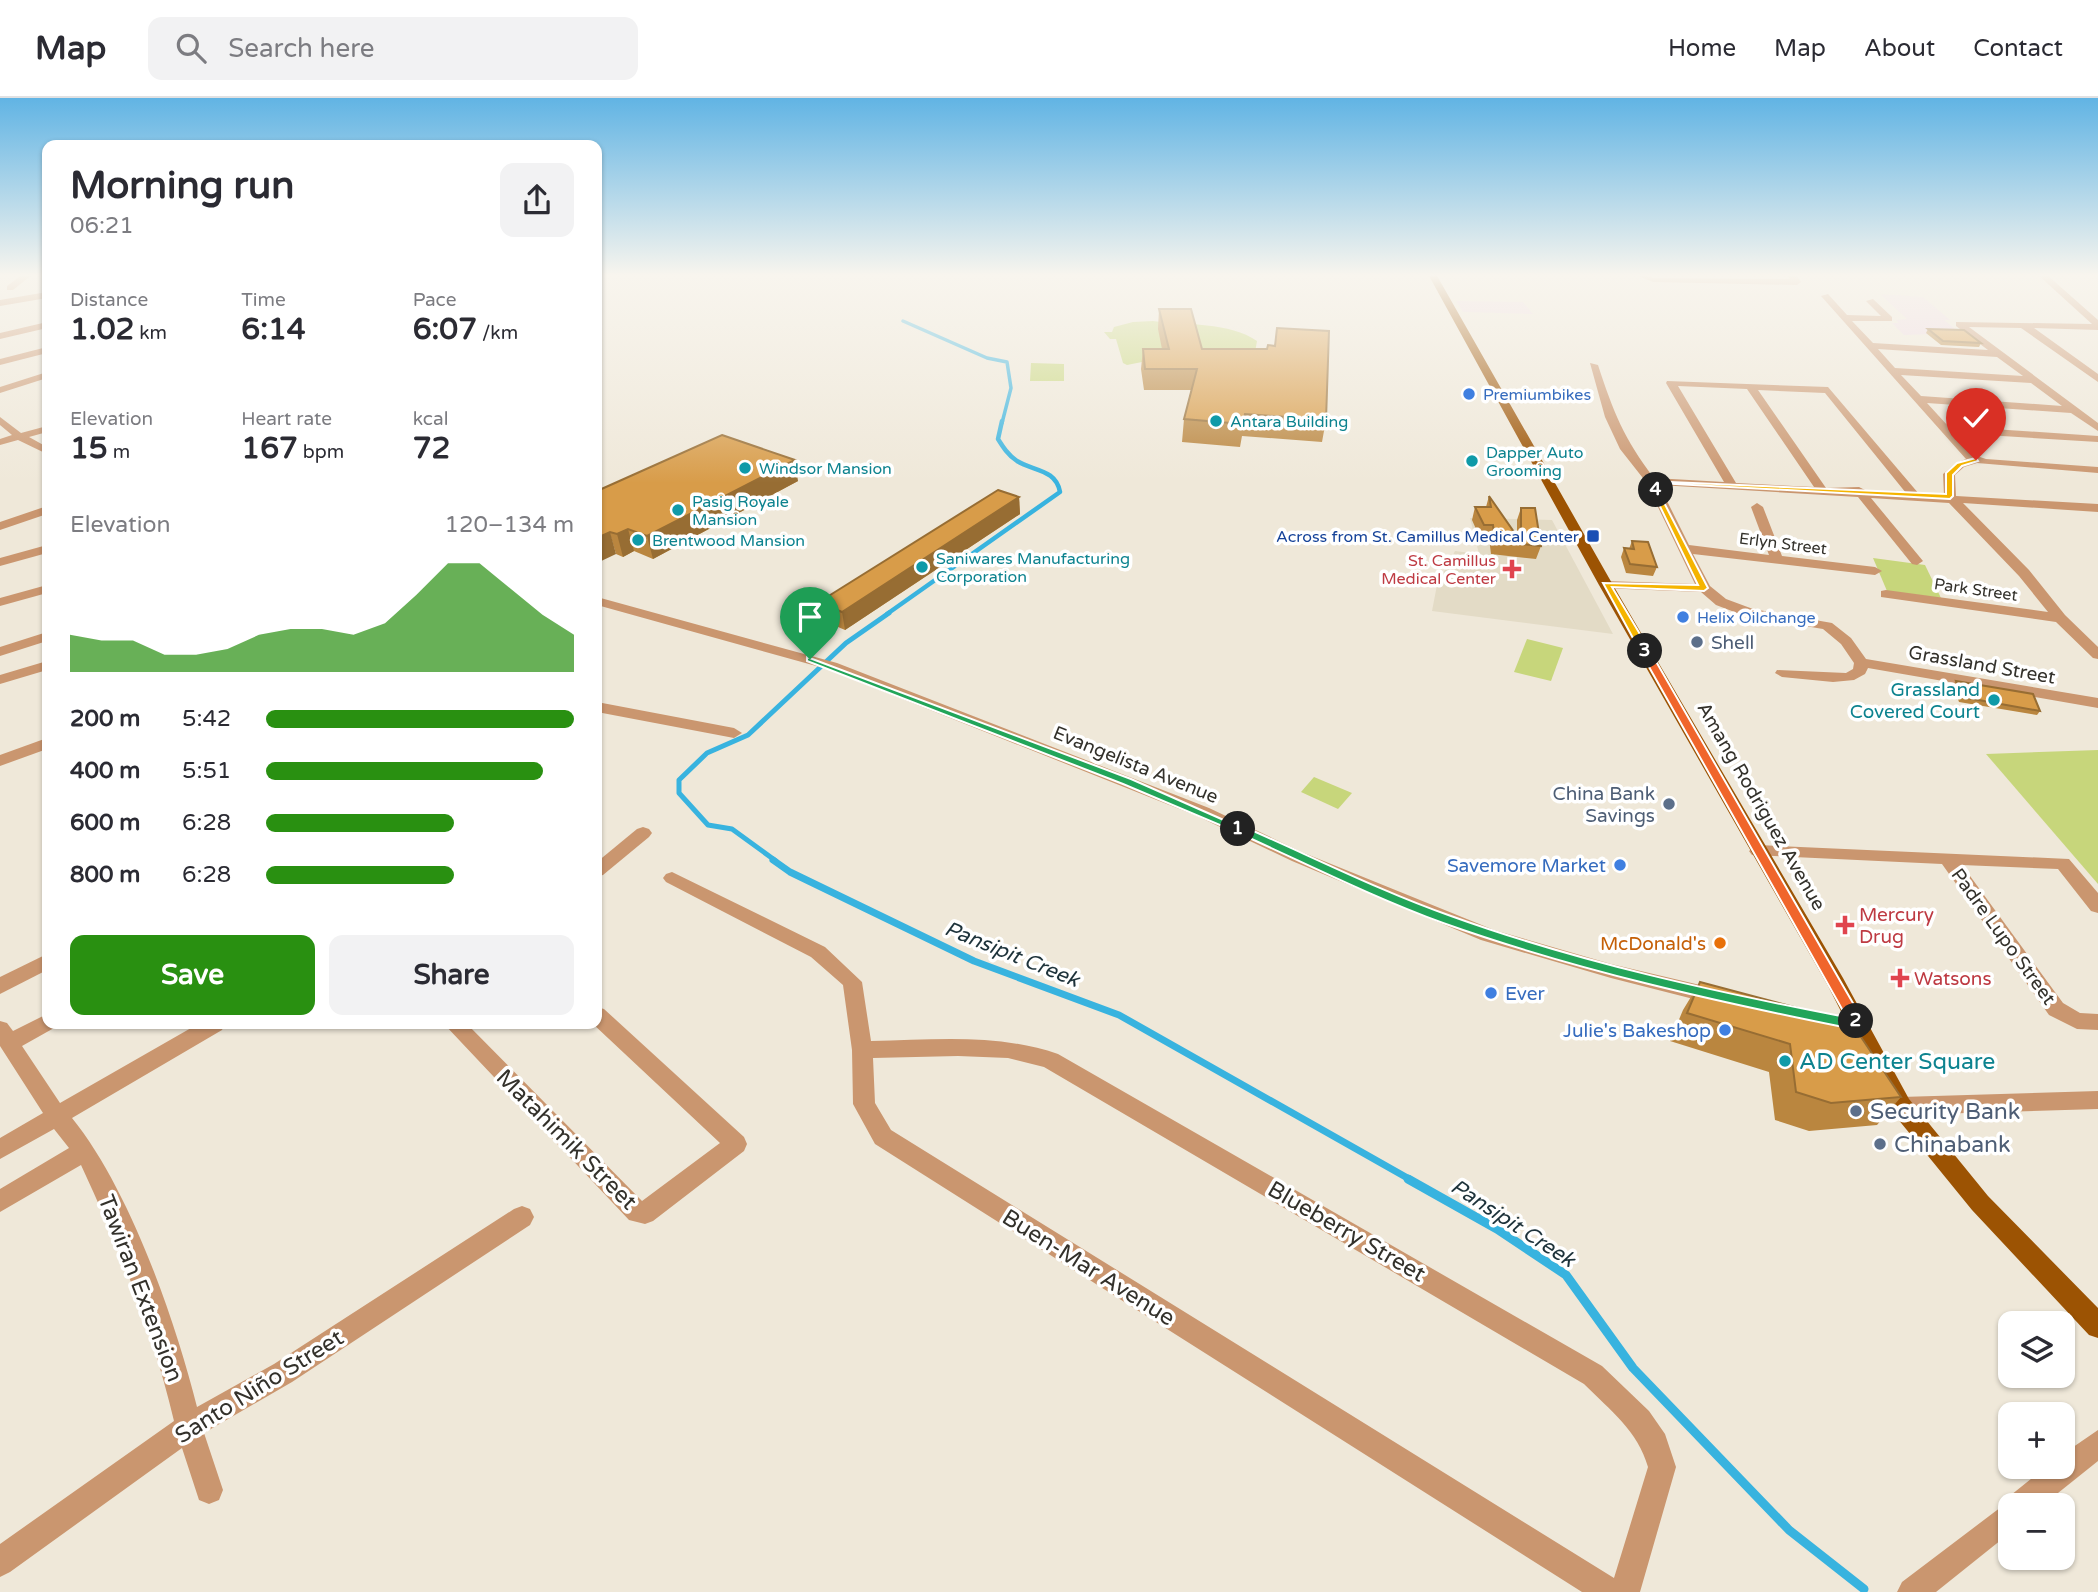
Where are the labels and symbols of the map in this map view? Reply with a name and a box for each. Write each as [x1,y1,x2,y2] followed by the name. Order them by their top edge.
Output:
[1483,385,1591,405] place label: Premiumbikes
[1461,386,1477,402] marker: Premiumbikes
[1946,388,2006,460] pin
[1230,412,1348,432] place label: Antara Building
[1208,413,1224,429] marker: Antara Building
[1486,443,1584,481] place label: Dapper Auto Grooming
[1464,453,1480,469] marker: Dapper Auto Grooming
[759,459,892,479] place label: Windsor Mansion
[737,460,753,476] marker: Windsor Mansion
[1638,472,1674,508] pin: 4
[692,492,789,530] place label: Pasig Royale Mansion
[670,502,686,518] marker: Pasig Royale Mansion
[1276,527,1580,547] place label: Across from St. Camillus Medical Center
[1585,528,1601,544] marker: Across from St. Camillus Medical Center
[1738,529,1828,559] street label: Erlyn Street
[652,531,805,551] place label: Brentwood Mansion
[630,532,646,548] marker: Brentwood Mansion
[936,549,1130,587] place label: Saniwares Manufacturing Corporation
[1381,551,1497,589] place label: St. Camillus Medical Center
[914,559,930,575] marker: Saniwares Manufacturing Corporation
[1502,559,1522,579] marker: St. Camillus Medical Center
[1933,574,2019,606] street label: Park Street
[780,587,840,659] pin
[1697,608,1816,628] place label: Helix Oilchange
[1675,609,1691,625] marker: Helix Oilchange
[1711,632,1754,654] place label: Shell
[1628,634,1662,668] pin: 3
[1689,634,1705,650] marker: Shell
[1907,641,2057,689] street label: Grassland Street
[1850,679,1980,723] place label: Grassland Covered Court
[1986,692,2002,708] marker: Grassland Covered Court
[1692,699,1830,914] street label: Amang Rodriguez Avenue
[1050,722,1221,808] street label: Evangelista Avenue
[1553,783,1655,827] place label: China Bank Savings
[1661,796,1677,812] marker: China Bank Savings
[1220,812,1256,846] pin: 1
[1447,855,1606,877] place label: Savemore Market
[1612,857,1628,873] marker: Savemore Market
[1946,864,2060,1009] street label: Padre Lupo Street
[1859,904,1934,948] place label: Mercury Drug
[941,916,1084,993] water label: Pansipit Creek
[1837,917,1853,933] marker: Mercury Drug
[1600,933,1706,955] place label: McDonald's
[1712,935,1728,951] marker: McDonald's
[1914,968,1992,990] place label: Watsons
[1892,970,1908,986] marker: Watsons
[1505,983,1546,1005] place label: Ever
[1483,985,1499,1001] marker: Ever
[1839,1004,1874,1038] pin: 2
[1563,1020,1711,1042] place label: Julie's Bakeshop
[1717,1022,1733,1038] marker: Julie's Bakeshop
[1799,1048,1995,1076] place label: AD Center Square
[1777,1053,1793,1069] marker: AD Center Square
[490,1064,643,1216] street label: Matahimik Street
[1870,1098,2020,1126] place label: Security Bank
[1848,1103,1864,1119] marker: Security Bank
[1894,1131,2011,1159] place label: Chinabank
[1872,1136,1888,1152] marker: Chinabank
[1446,1174,1581,1274] water label: Pansipit Creek
[1263,1175,1431,1289] street label: Blueberry Street
[92,1191,189,1386] street label: Tawiran Extension
[997,1203,1180,1332] street label: Buen-Mar Avenue
[170,1324,349,1450] street label: Santo Niño Street

